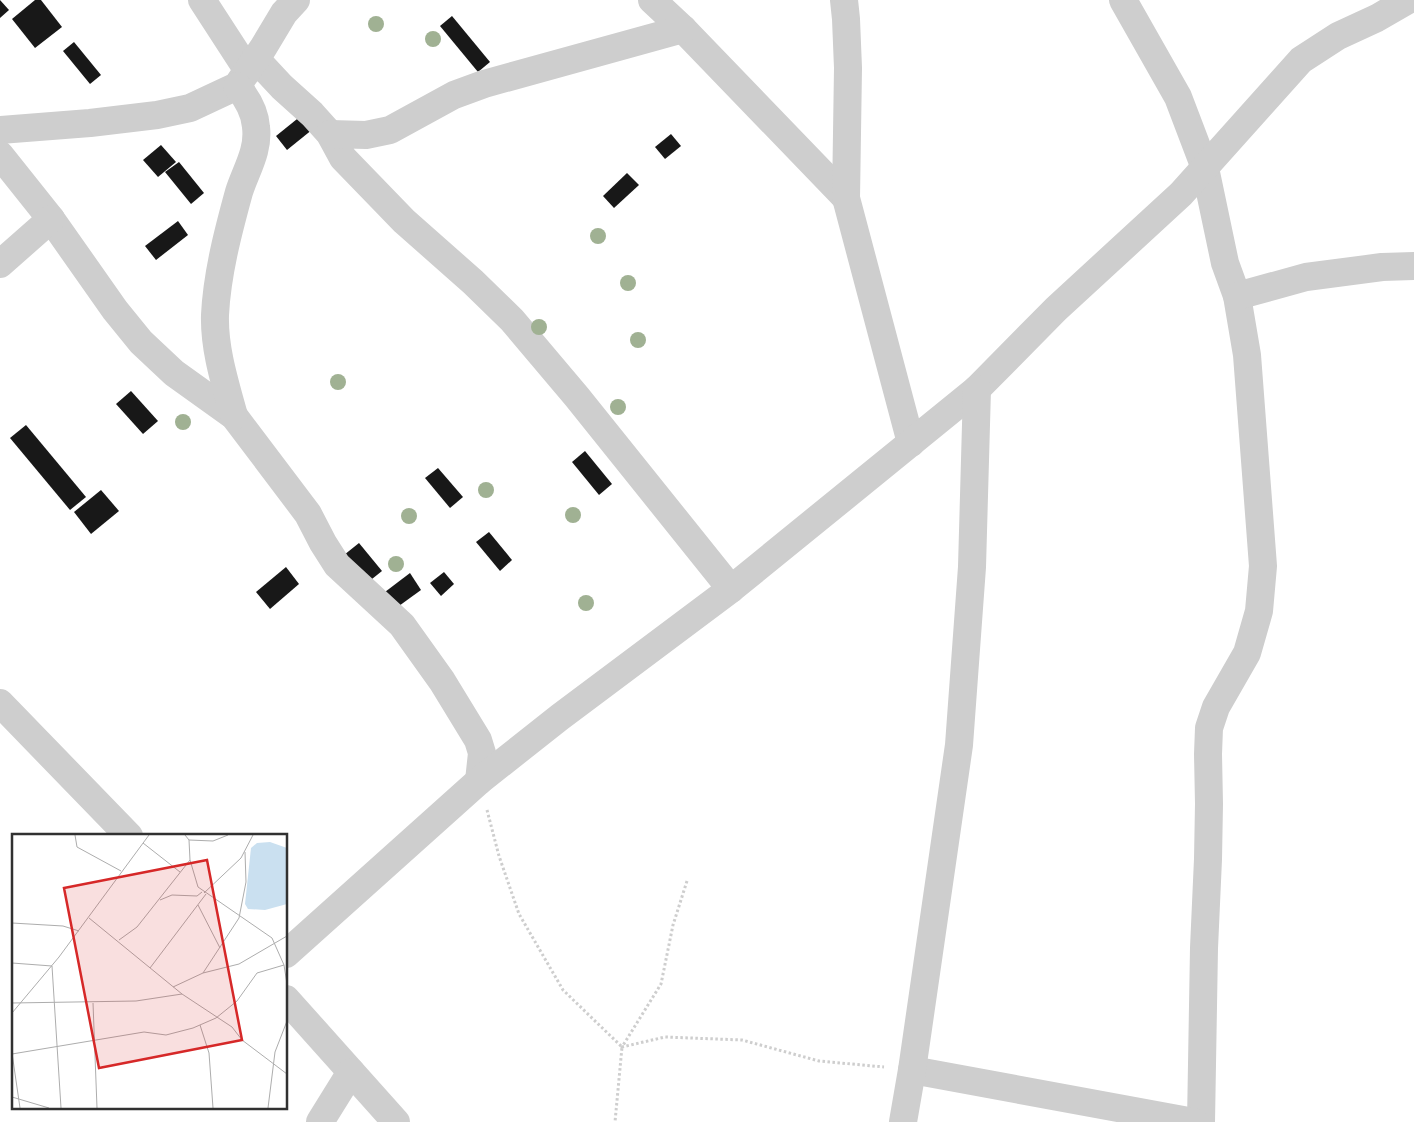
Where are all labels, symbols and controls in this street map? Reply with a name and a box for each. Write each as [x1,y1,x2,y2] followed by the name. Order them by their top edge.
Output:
[12,834,288,1110] inset map

